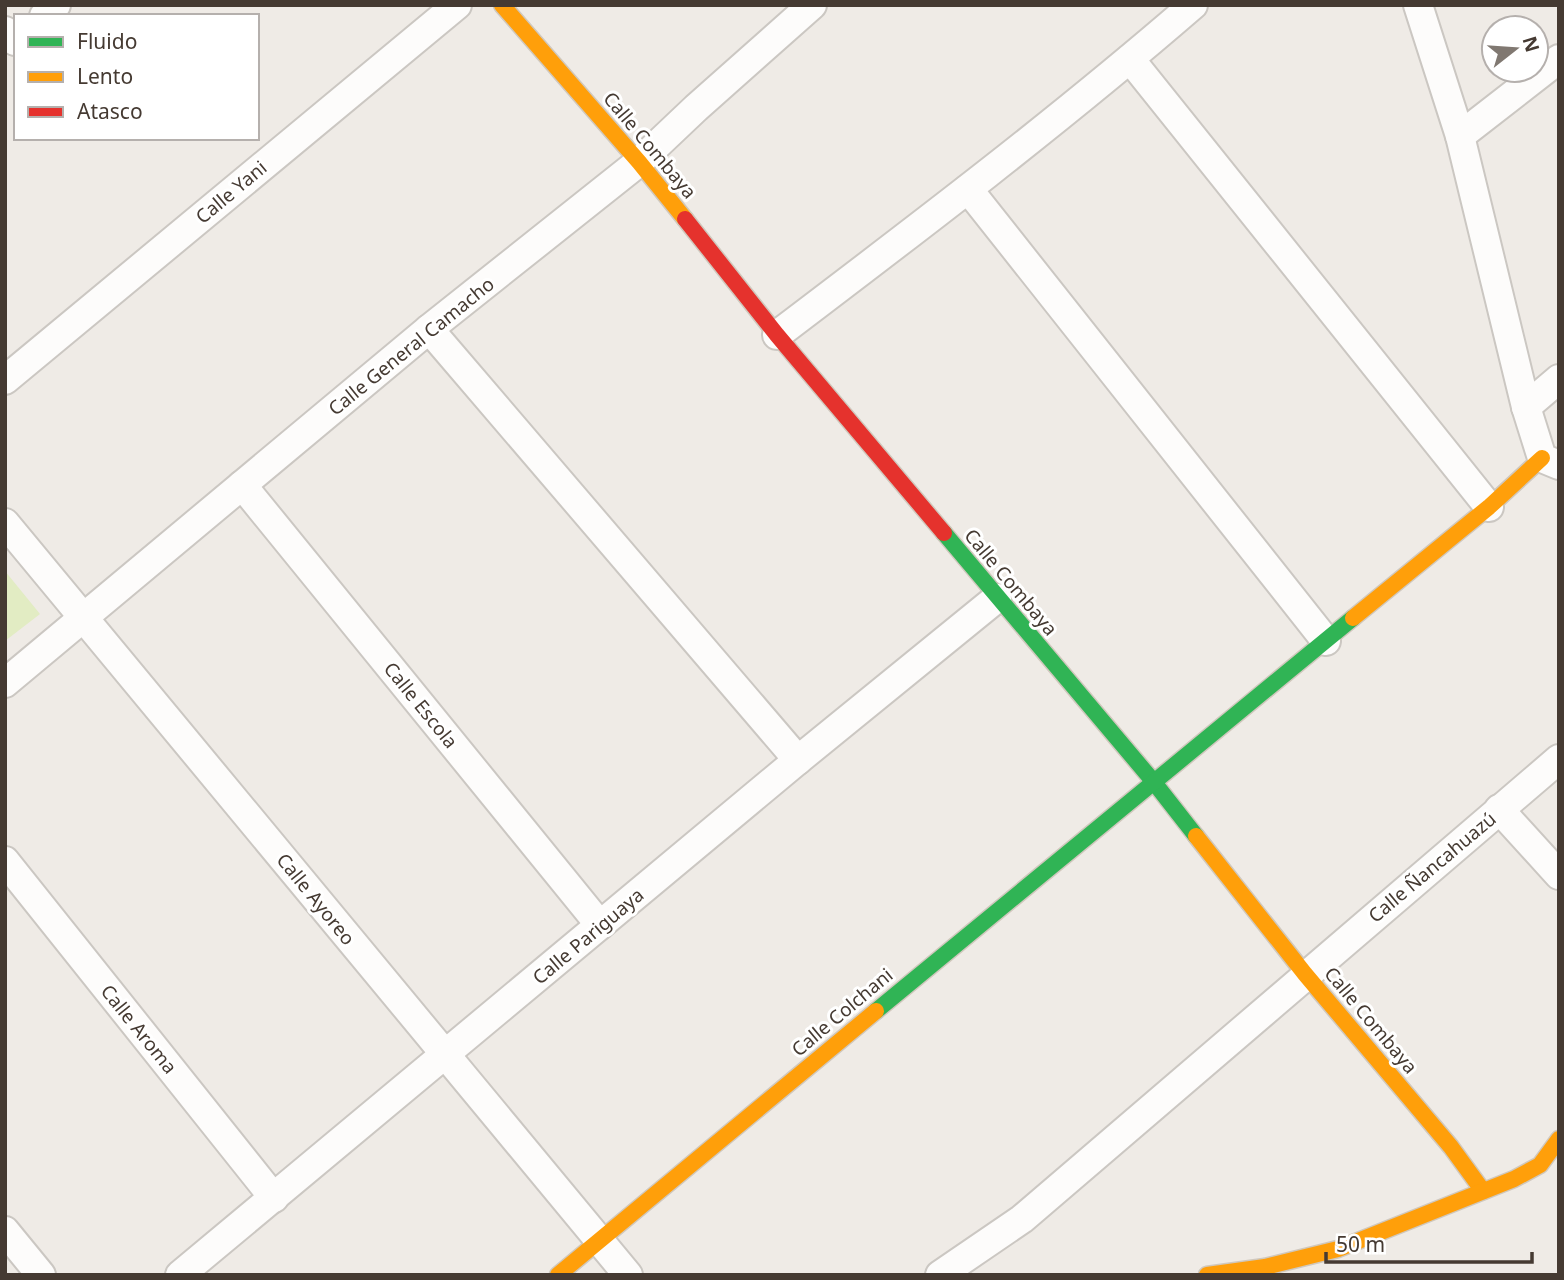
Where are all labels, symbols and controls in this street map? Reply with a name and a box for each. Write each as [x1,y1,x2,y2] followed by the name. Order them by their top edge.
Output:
[14,14,259,140] legend
[1480,14,1550,84] north arrow
[77,27,137,55] text: Fluido
[1517,33,1546,55] text: N
[77,62,133,90] text: Lento
[598,86,702,204] street label: Calle Combaya
[77,97,143,125] text: Atasco
[190,155,272,229] street label: Calle Yani
[323,271,499,421] street label: Calle General Camacho
[959,523,1063,641] street label: Calle Combaya
[378,656,464,754] street label: Calle Escola
[1363,806,1501,928] street label: Calle Ñancahuazú
[271,848,361,950] street label: Calle Ayoreo
[527,882,649,990] street label: Calle Pariguaya
[1319,961,1423,1079] street label: Calle Combaya
[786,962,898,1062] street label: Calle Colchani
[95,979,183,1079] street label: Calle Aroma
[1326,1220,1532,1264] scale bar
[1336,1230,1385,1258] text: 50 m

